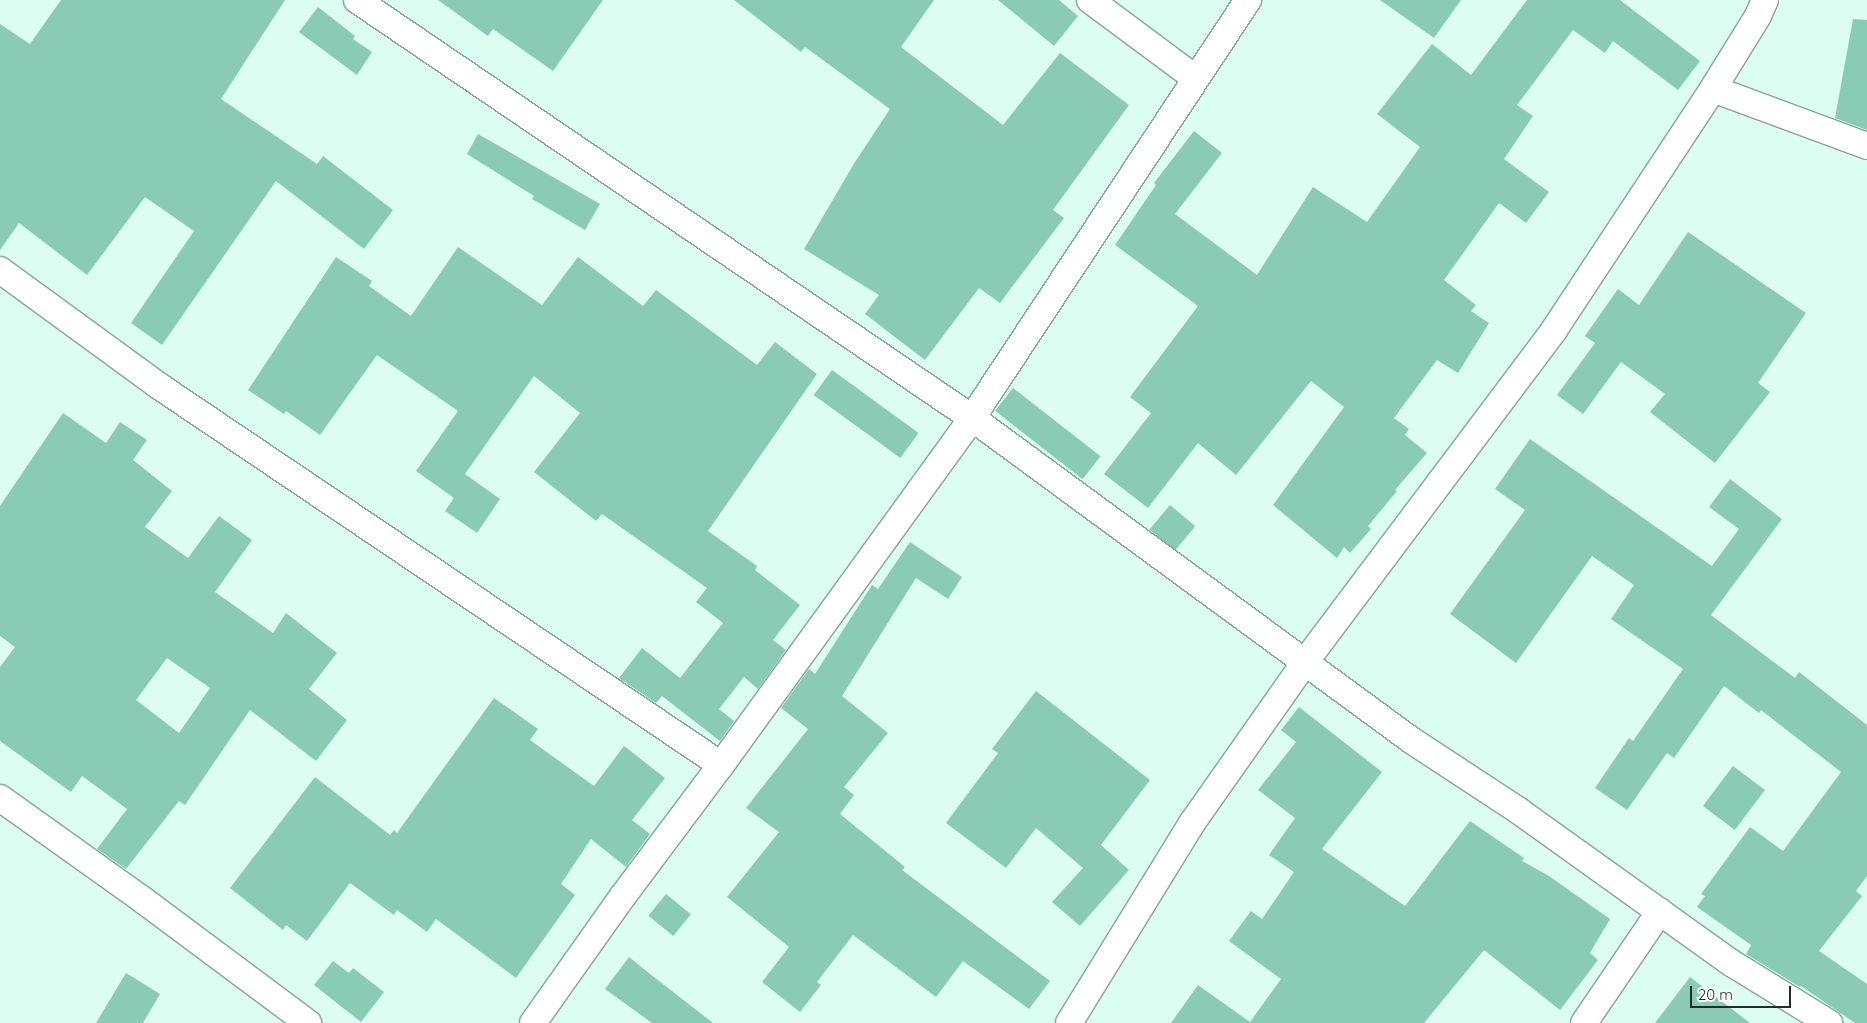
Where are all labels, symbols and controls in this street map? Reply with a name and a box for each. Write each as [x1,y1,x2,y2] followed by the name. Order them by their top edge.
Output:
[1692,976,1793,1008] scale bar
[1698,985,1733,1004] text: 20 m

